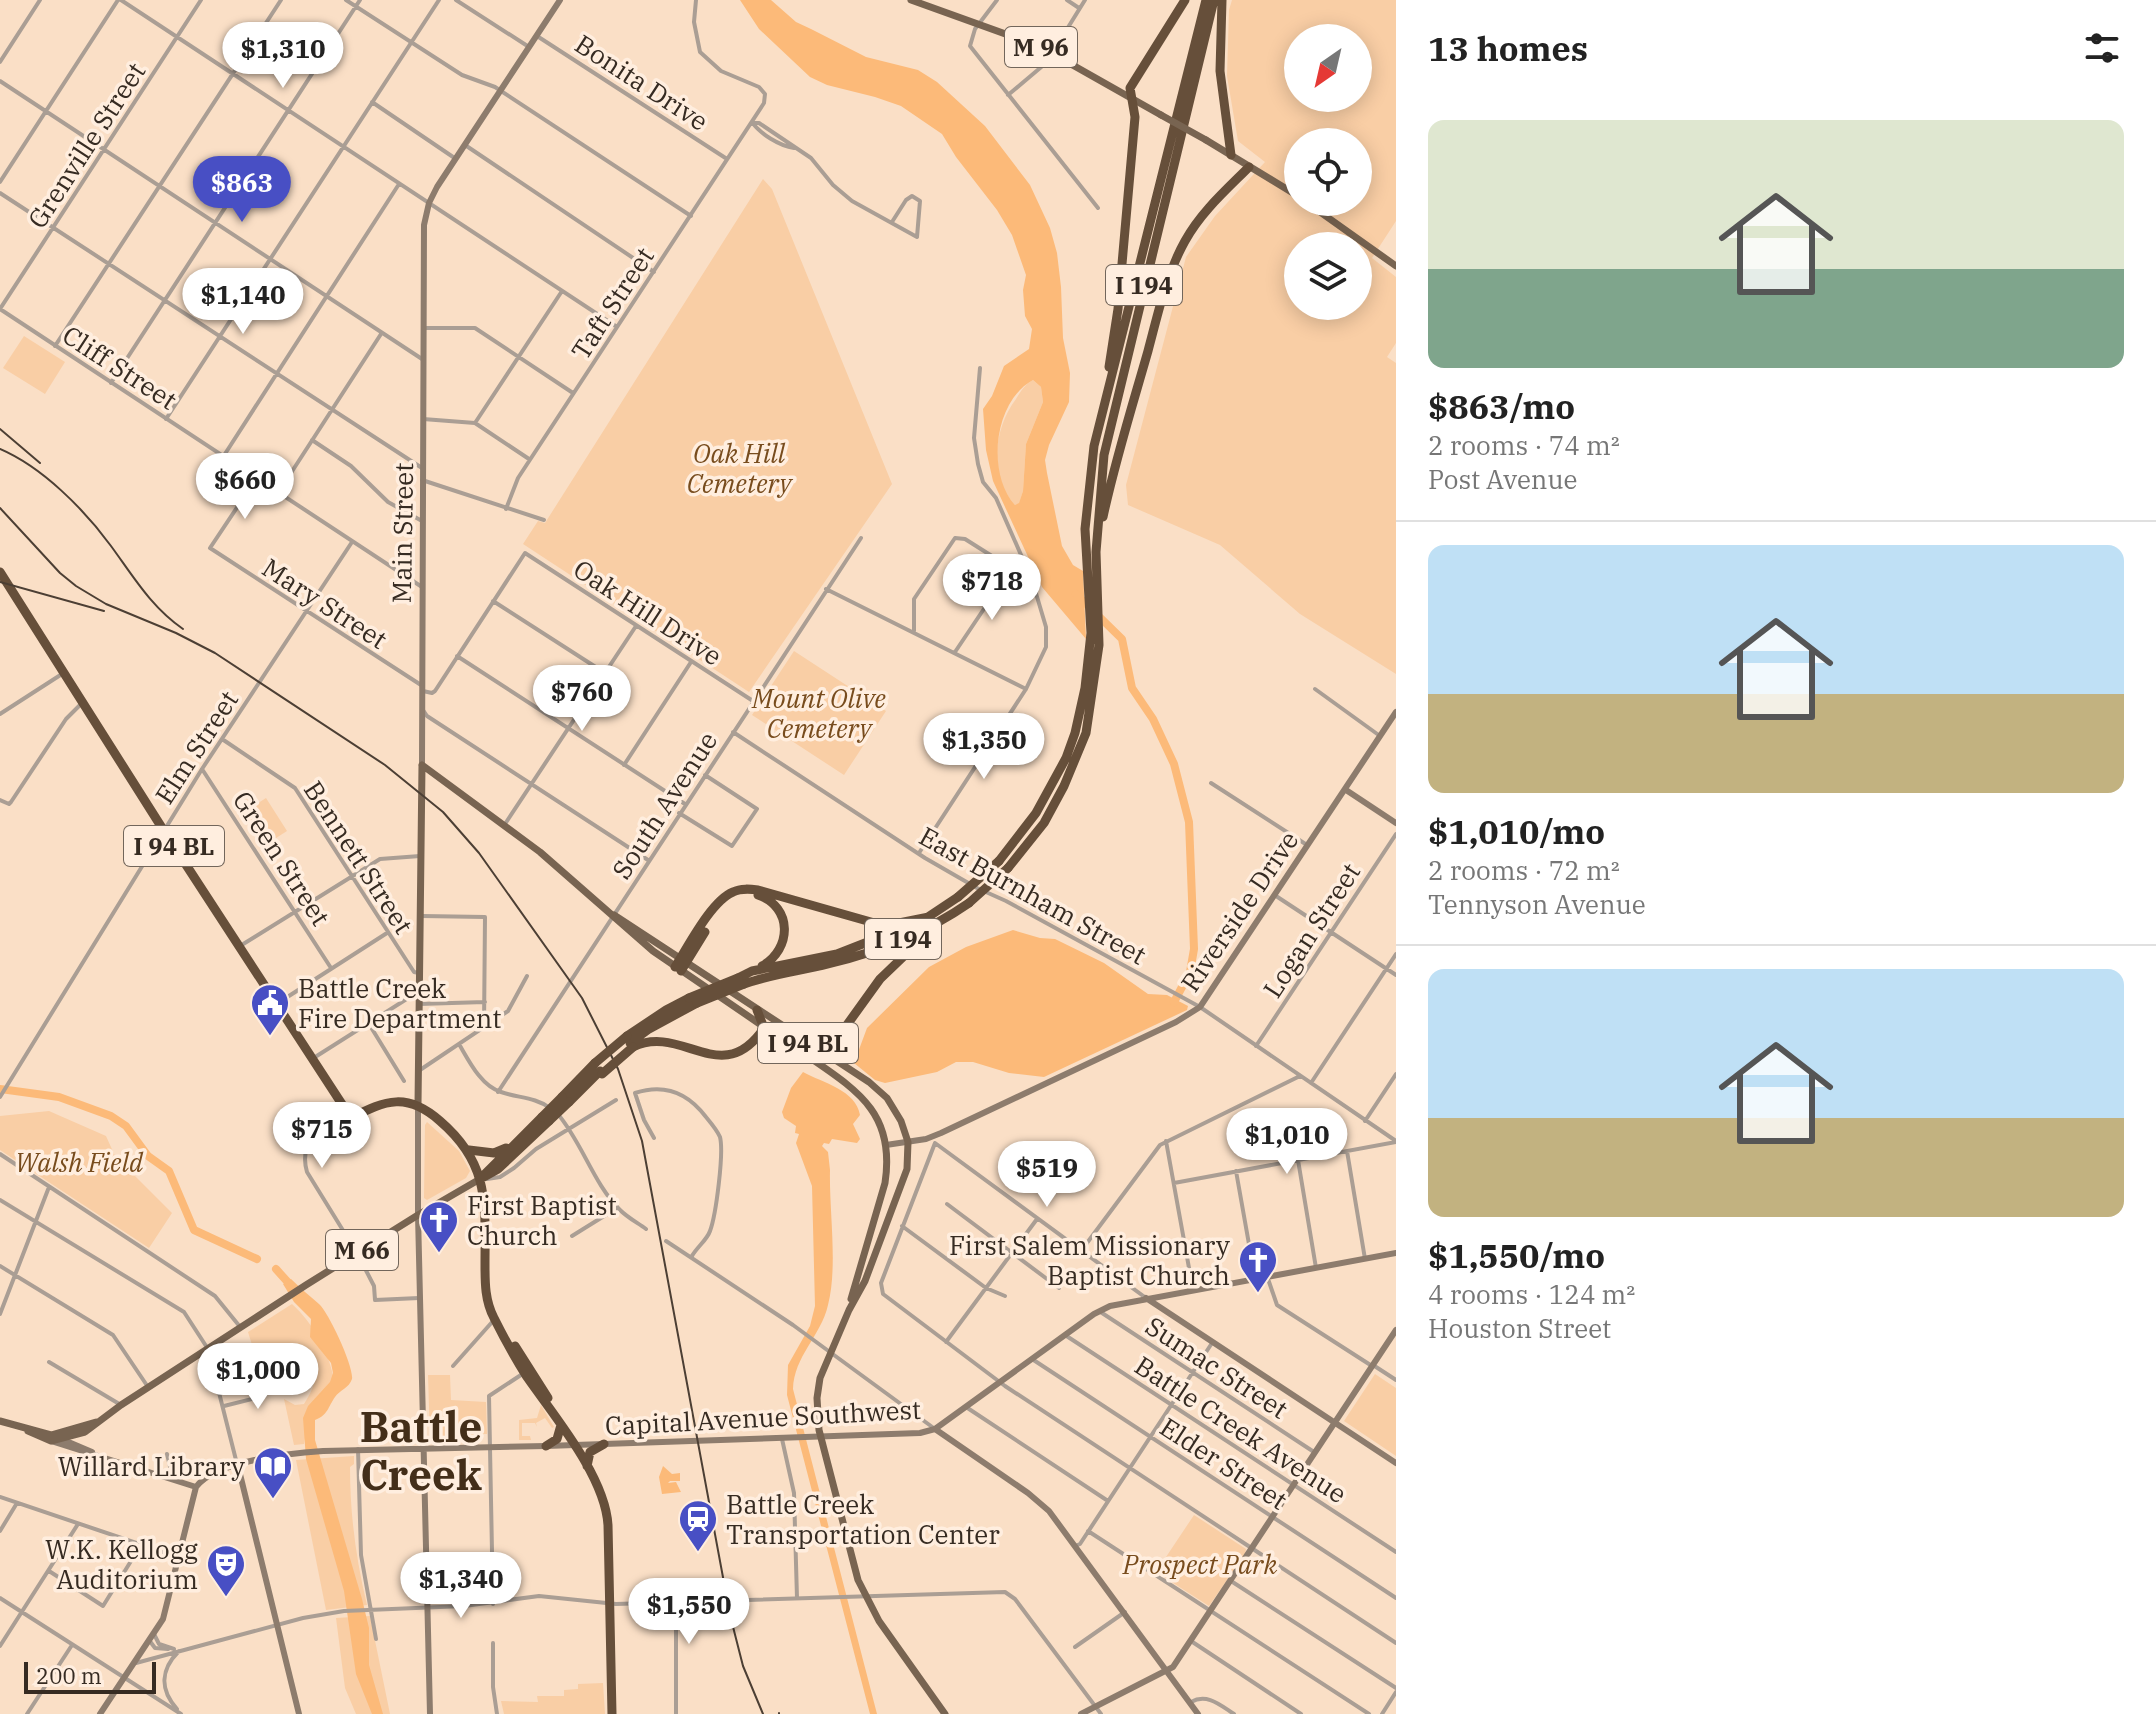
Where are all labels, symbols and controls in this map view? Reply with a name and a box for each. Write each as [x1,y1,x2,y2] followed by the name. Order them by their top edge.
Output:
[218,22,348,90] pin: $1,310
[1284,24,1372,112] north arrow
[1284,24,1372,320] map controls
[569,26,715,138] street label: Bonita Drive
[1428,26,1588,70] text: 13 homes
[2080,26,2124,70] icon: filters
[1005,27,1077,67] road number: M 96
[240,31,326,65] text: $1,310
[20,56,152,234] street label: Grenville Street
[1284,128,1372,216] button: locate
[195,156,289,224] pin: $863
[211,165,273,199] text: $863
[1704,172,1848,316] icon: home
[1284,232,1372,320] button: layers
[563,240,661,366] street label: Taft Street
[1106,265,1182,305] road number: I 194
[178,268,308,336] pin: $1,140
[200,277,286,311] text: $1,140
[56,317,184,417] street label: Cliff Street
[1428,384,1575,428] text: $863/mo
[1428,428,1620,462] text: 2 rooms · 74 m²
[687,436,793,500] park label: Oak Hill Cemetery
[198,453,292,521] pin: $660
[214,462,276,496] text: $660
[384,462,420,604] street label: Main Street
[1428,462,1578,496] text: Post Avenue
[256,550,394,656] street label: Mary Street
[567,551,729,673] street label: Oak Hill Drive
[945,554,1039,622] pin: $718
[961,563,1023,597] text: $718
[1704,597,1848,741] icon: home
[535,665,629,733] pin: $760
[551,674,613,708] text: $760
[751,681,886,745] park label: Mount Olive Cemetery
[147,684,245,810] street label: Elm Street
[919,713,1049,781] pin: $1,350
[941,722,1027,756] text: $1,350
[604,725,724,885] street label: South Avenue
[297,774,421,940] street label: Bennett Street
[226,784,338,932] street label: Green Street
[1428,809,1605,853] text: $1,010/mo
[914,819,1152,971] street label: East Burnham Street
[1173,824,1305,998] street label: Riverside Drive
[124,826,224,866] road number: I 94 BL
[1428,853,1620,887] text: 2 rooms · 72 m²
[1255,856,1367,1004] street label: Logan Street
[1428,887,1646,921] text: Tennyson Avenue
[865,919,941,959] road number: I 194
[298,971,501,1035] place label: Battle Creek Fire Department
[249,982,291,1037] public building icon: Battle Creek Fire Department
[1704,1021,1848,1165] icon: home
[758,1023,858,1063] road number: I 94 BL
[275,1102,369,1170] pin: $715
[1222,1108,1352,1176] pin: $1,010
[291,1111,353,1145] text: $715
[1244,1117,1330,1151] text: $1,010
[1000,1141,1094,1209] pin: $519
[15,1145,144,1179] park label: Walsh Field
[1016,1150,1078,1184] text: $519
[467,1188,617,1252] place label: First Baptist Church
[418,1199,460,1254] church icon: First Baptist Church
[949,1228,1230,1292] place label: First Salem Missionary Baptist Church
[326,1230,398,1270] road number: M 66
[1428,1233,1605,1277] text: $1,550/mo
[1237,1239,1279,1294] church icon: First Salem Missionary Baptist Church
[1428,1277,1635,1311] text: 4 rooms · 124 m²
[1139,1308,1295,1426] street label: Sumac Street
[1428,1311,1611,1345] text: Houston Street
[193,1343,323,1411] pin: $1,000
[1129,1348,1353,1510] street label: Battle Creek Avenue
[215,1352,301,1386] text: $1,000
[604,1392,922,1442] street label: Capital Avenue Southwest
[360,1399,482,1502] district label: Battle Creek
[1154,1409,1294,1517] street label: Elder Street
[252,1445,294,1500] library icon: Willard Library
[58,1449,245,1483] place label: Willard Library
[726,1487,1000,1551] place label: Battle Creek Transportation Center
[677,1498,719,1553] station icon: Battle Creek Transportation Center
[45,1532,198,1596] place label: W.K. Kellogg Auditorium
[205,1543,247,1598] theatre icon: W.K. Kellogg Auditorium
[1122,1547,1277,1581] park label: Prospect Park
[396,1552,526,1620] pin: $1,340
[418,1561,504,1595] text: $1,340
[624,1578,754,1646] pin: $1,550
[646,1587,732,1621] text: $1,550
[24,1658,156,1694] scale bar
[36,1661,102,1690] text: 200 m

